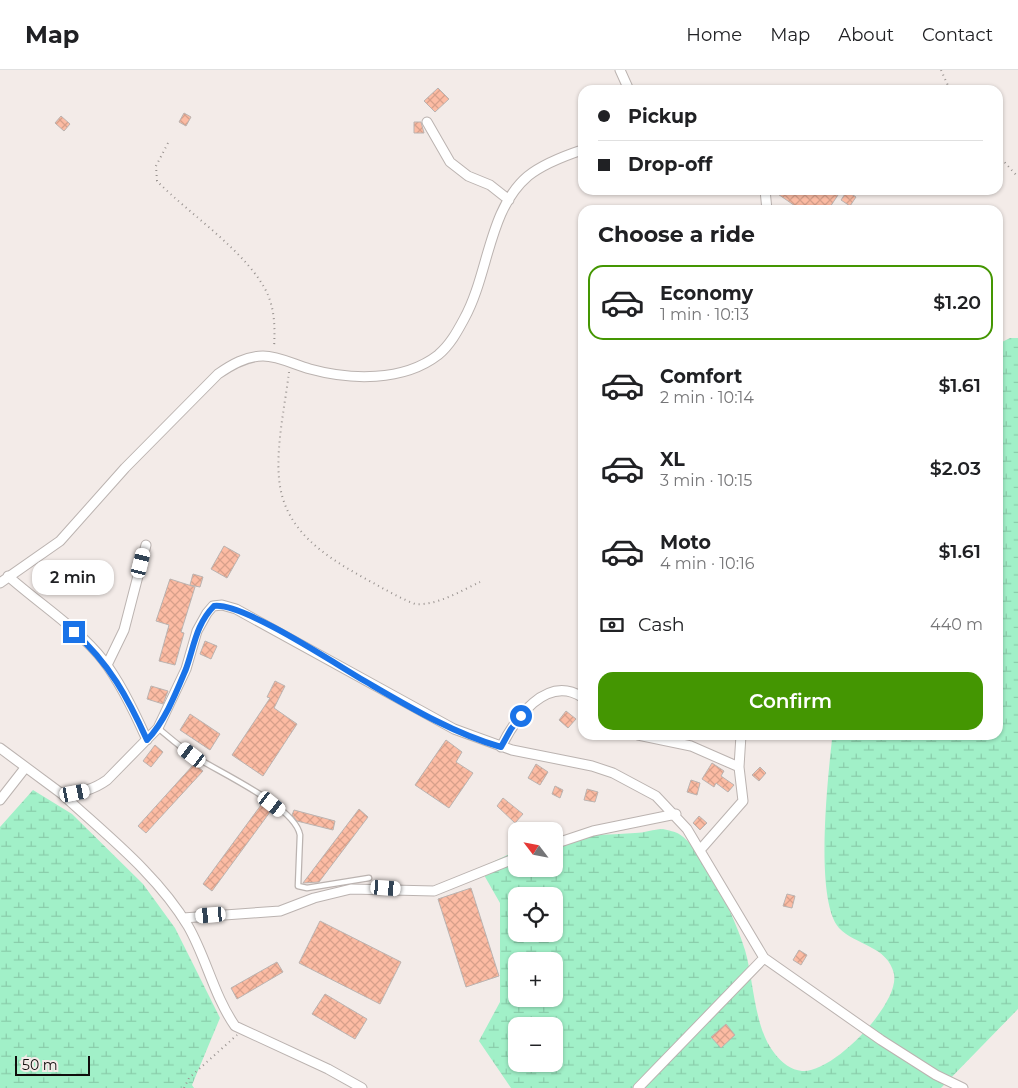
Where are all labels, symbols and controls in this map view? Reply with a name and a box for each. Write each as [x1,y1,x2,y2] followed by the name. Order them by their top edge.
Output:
[25,20,79,49] text: Map
[686,24,742,46] text: Home
[770,24,810,46] text: Map
[838,24,894,46] text: About
[922,24,993,46] text: Contact
[628,105,697,128] text: Pickup
[628,153,712,176] text: Drop-off
[598,221,755,248] text: Choose a ride
[600,280,645,325] icon: car
[660,282,753,305] text: Economy
[933,291,981,314] text: $1.20
[660,305,749,324] text: 1 min · 10:13
[600,363,645,408] icon: car
[660,365,742,388] text: Comfort
[938,374,981,397] text: $1.61
[660,388,754,407] text: 2 min · 10:14
[600,446,645,491] icon: car
[660,448,685,471] text: XL
[930,457,981,480] text: $2.03
[660,471,752,490] text: 3 min · 10:15
[600,529,645,574] icon: car
[660,531,711,554] text: Moto
[938,540,981,563] text: $1.61
[130,547,151,579] car
[660,554,755,573] text: 4 min · 10:16
[33,560,115,594] callout: 2 min
[50,568,96,587] text: 2 min
[598,611,626,639] icon: cash
[638,613,685,636] text: Cash
[930,615,983,634] text: 440 m
[63,621,85,643] route end
[598,672,983,730] button: Confirm
[510,705,532,727] route start
[175,740,208,770] car
[58,783,91,803] car
[255,789,288,819] car
[508,822,562,878] north arrow
[508,822,563,1072] map controls
[370,879,401,897] car
[508,887,563,942] button: locate
[195,906,226,924] car
[508,952,563,1007] button: +
[508,1017,563,1072] button: −
[15,1053,90,1076] scale bar
[22,1056,58,1074] text: 50 m

